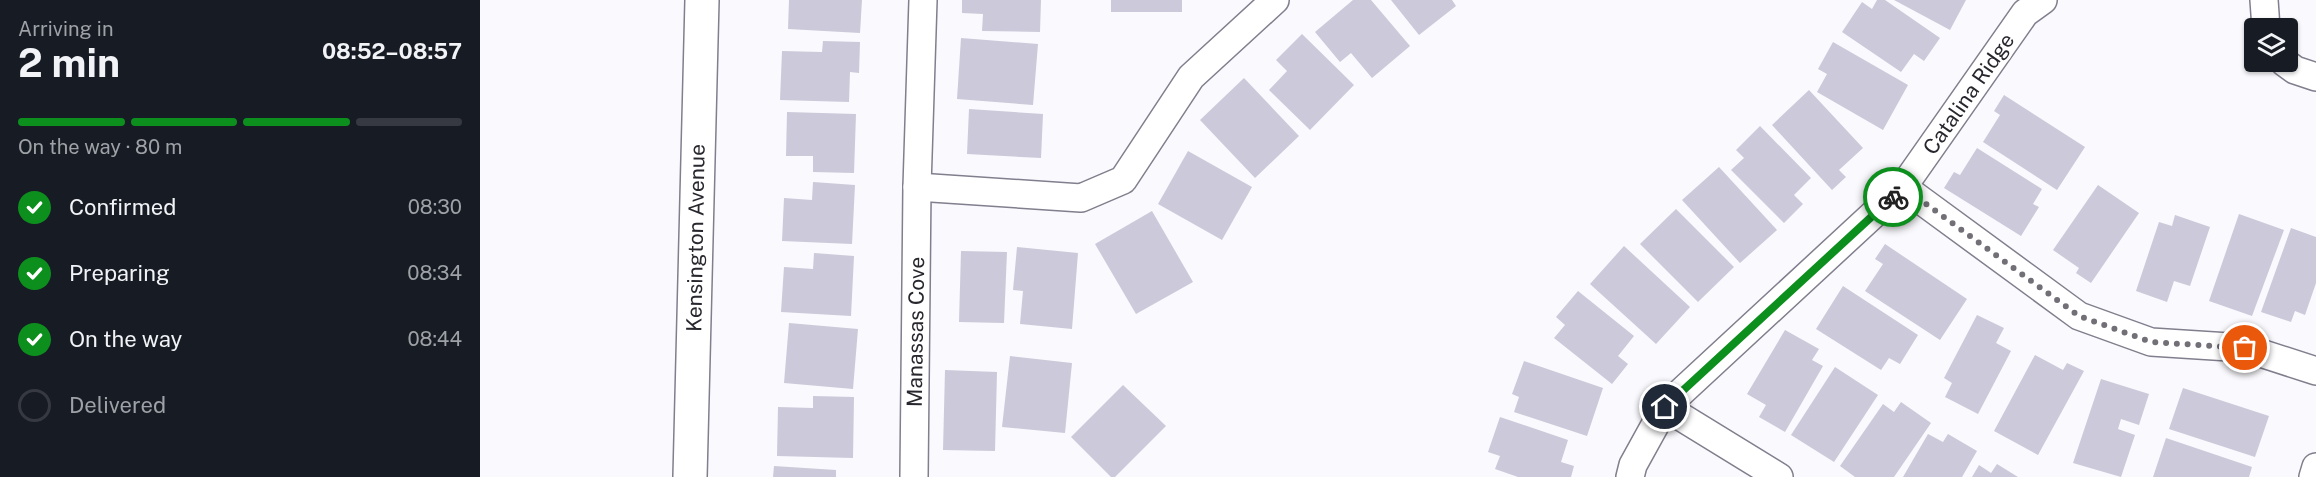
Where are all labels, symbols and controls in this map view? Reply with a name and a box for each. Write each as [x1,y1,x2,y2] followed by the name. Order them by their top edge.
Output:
[18,17,113,41] text: Arriving in
[2244,18,2298,72] map controls
[2244,18,2298,72] button: layers
[1918,28,2020,159] street label: Catalina Ridge
[322,38,462,64] text: 08:52–08:57
[18,40,120,86] text: 2 min
[18,135,182,159] text: On the way · 80 m
[681,144,710,332] street label: Kensington Avenue
[1863,167,1923,227] courier
[1877,181,1910,214] icon: bike
[18,191,51,224] icon: check
[69,194,176,220] text: Confirmed
[408,195,462,219] text: 08:30
[18,257,51,290] icon: check
[902,257,929,407] street label: Manassas Cove
[69,260,170,286] text: Preparing
[407,261,462,285] text: 08:34
[2219,322,2270,373] pin
[18,323,51,356] icon: check
[69,326,182,352] text: On the way
[407,327,462,351] text: 08:44
[2228,331,2261,364] icon: bag
[1639,381,1690,432] pin
[1648,390,1681,423] icon: home
[69,392,166,418] text: Delivered

